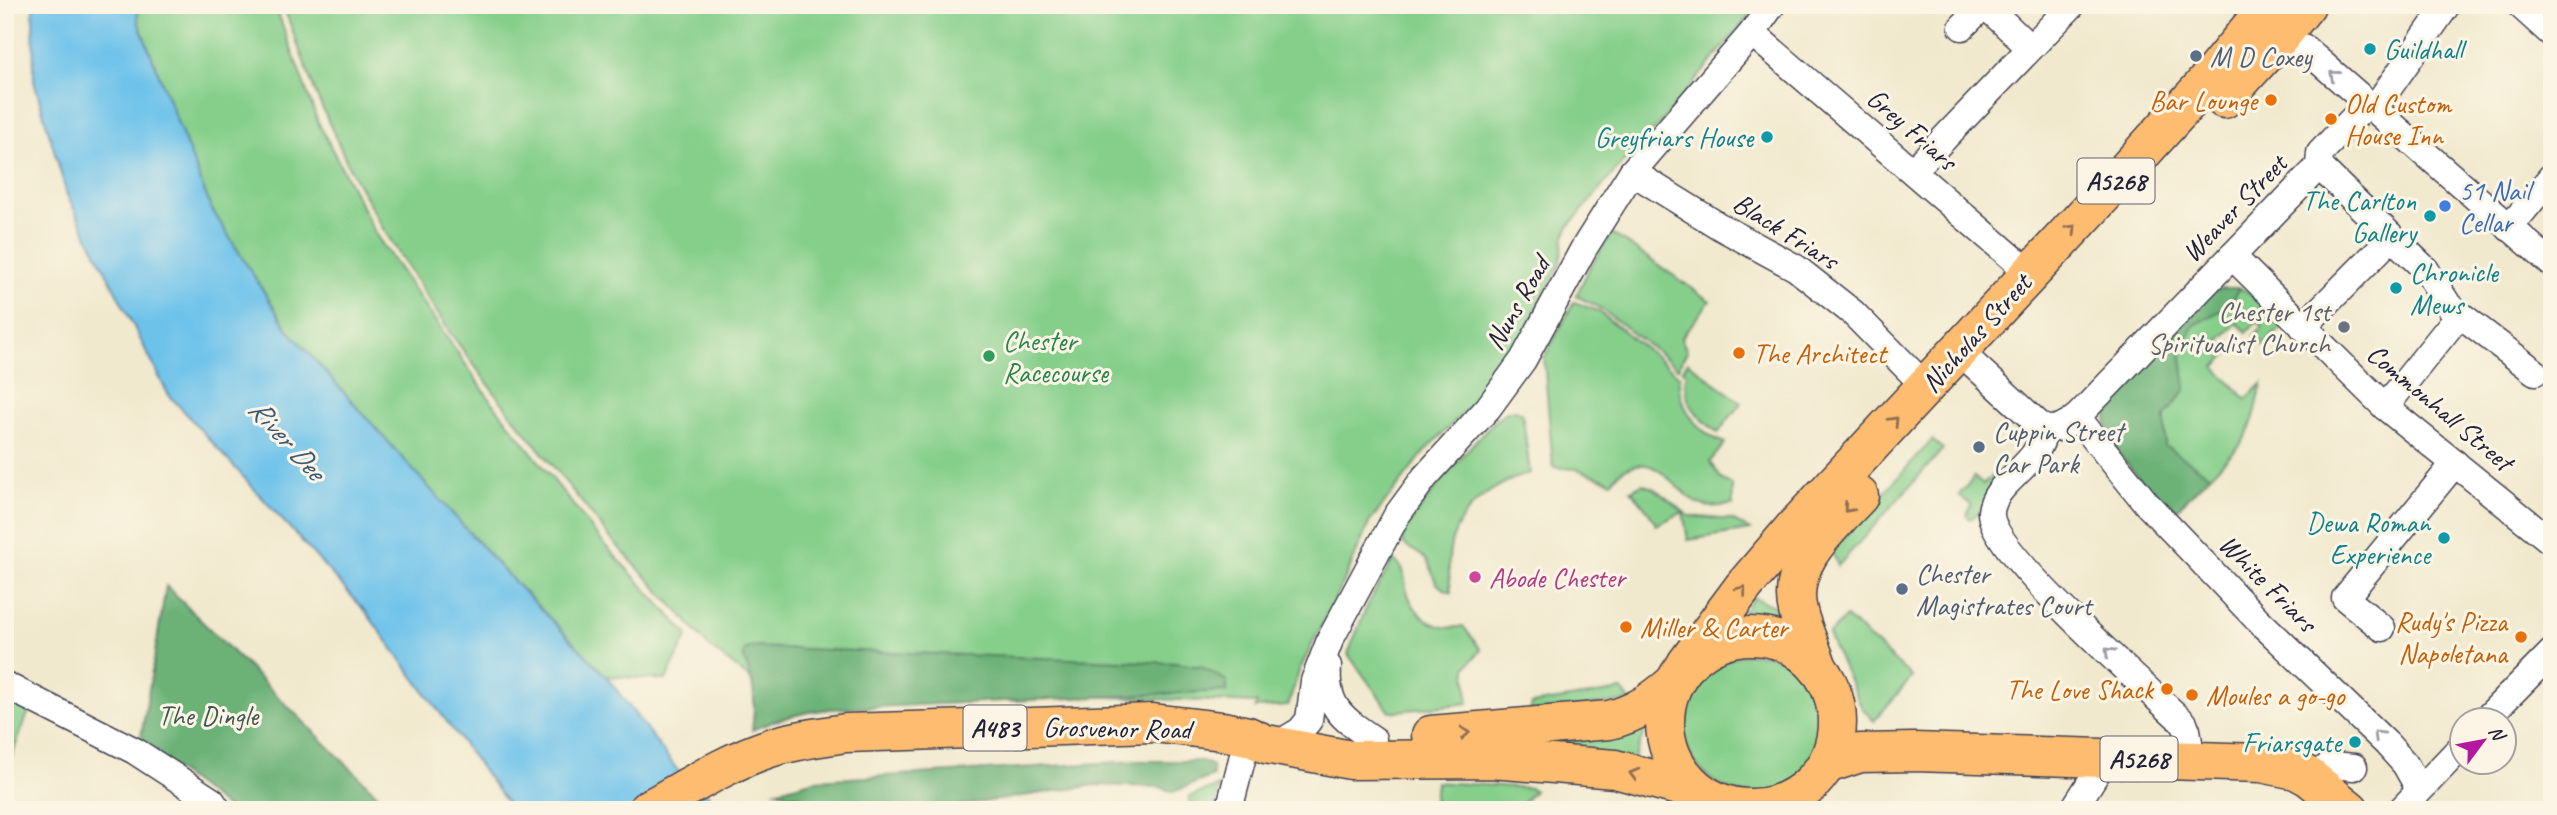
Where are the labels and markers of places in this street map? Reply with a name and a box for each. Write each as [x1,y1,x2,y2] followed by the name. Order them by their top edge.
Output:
[2384,32,2468,67] place label: Guildhall
[2210,39,2314,74] place label: M D Coxey
[2362,41,2378,57] marker: Guildhall
[2188,48,2204,64] marker: M D Coxey
[2150,83,2259,118] place label: Bar Lounge
[2345,86,2453,153] place label: Old Custom House Inn
[2263,92,2279,108] marker: Bar Lounge
[2323,111,2339,127] marker: Old Custom House Inn
[1595,120,1755,155] place label: Greyfriars House
[1759,129,1775,145] marker: Greyfriars House
[2459,173,2535,240] place label: 51 Nail Cellar
[2302,183,2418,250] place label: The Carlton Gallery
[2437,198,2453,214] marker: 51 Nail Cellar
[2422,208,2438,224] marker: The Carlton Gallery
[2410,255,2500,322] place label: Chronicle Mews
[2388,280,2404,296] marker: Chronicle Mews
[2148,294,2333,361] place label: Chester 1st Spiritualist Church
[2336,319,2352,335] marker: Chester 1st Spiritualist Church
[1003,323,1110,390] place label: Chester Racecourse
[1753,336,1889,371] place label: The Architect
[1731,345,1747,361] marker: The Architect
[981,348,997,364] marker: Chester Racecourse
[1993,414,2127,481] place label: Cuppin Street Car Park
[1971,439,1987,455] marker: Cuppin Street Car Park
[2306,505,2432,572] place label: Dewa Roman Experience
[2436,530,2452,546] marker: Dewa Roman Experience
[1916,556,2094,623] place label: Chester Magistrates Court
[1489,560,1627,595] place label: Abode Chester
[1467,569,1483,585] marker: Abode Chester
[1894,581,1910,597] marker: Chester Magistrates Court
[2395,604,2509,671] place label: Rudy's Pizza Napoletana
[1640,610,1790,645] place label: Miller & Carter
[1618,619,1634,635] marker: Miller & Carter
[2513,629,2529,645] marker: Rudy's Pizza Napoletana
[2006,672,2155,707] place label: The Love Shack
[2206,678,2346,713] place label: Moules a go-go
[2159,681,2175,697] marker: The Love Shack
[2184,687,2200,703] marker: Moules a go-go
[2242,725,2343,760] place label: Friarsgate
[2347,734,2363,750] marker: Friarsgate

